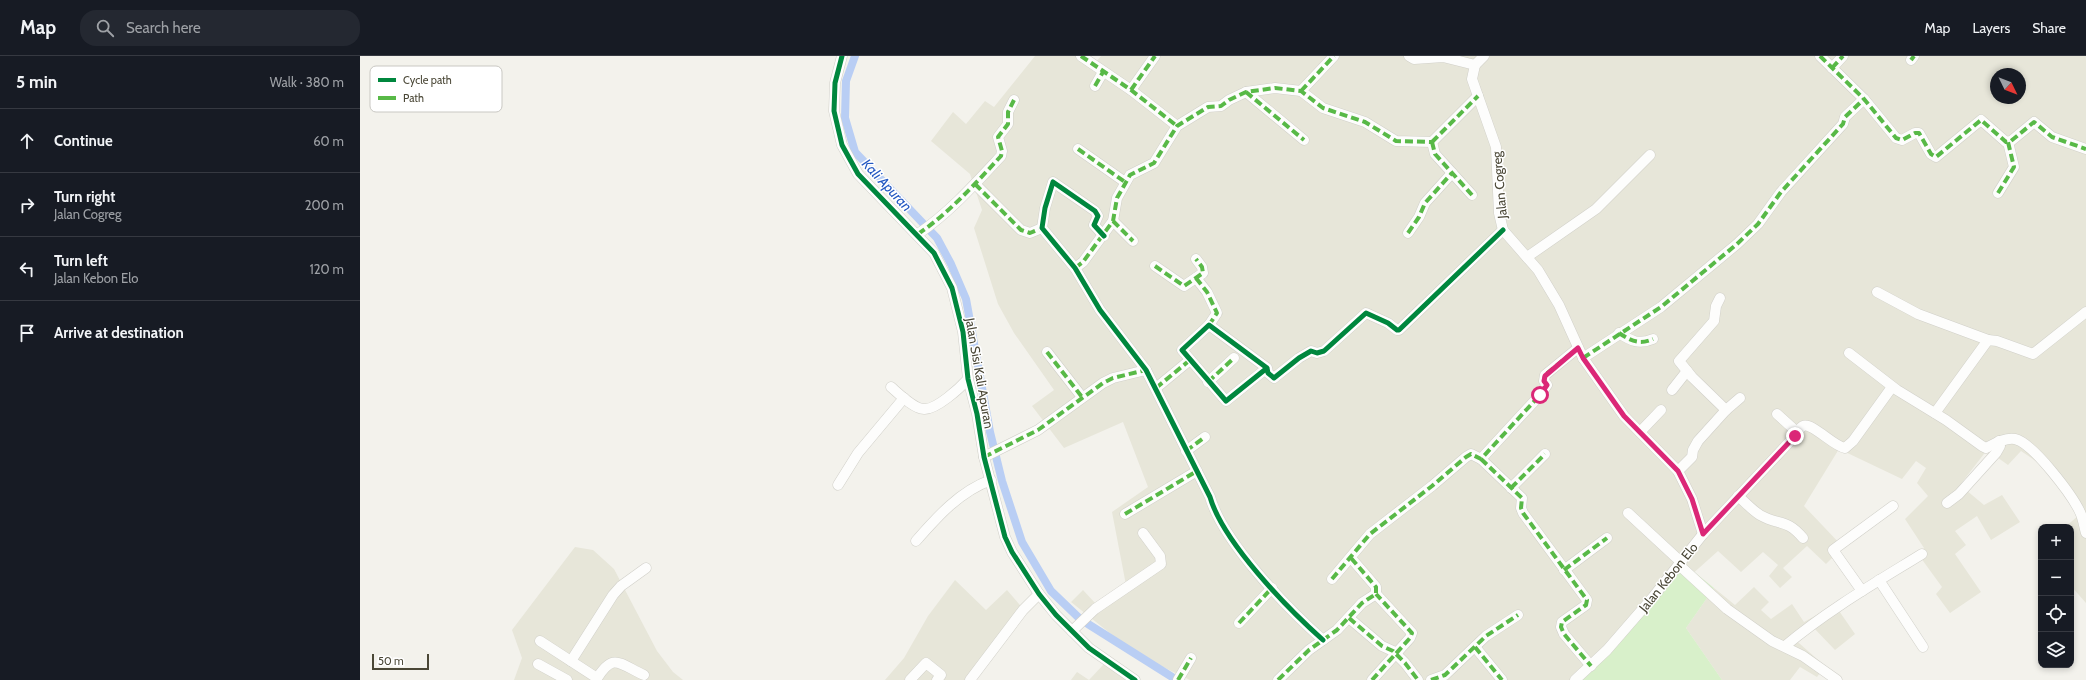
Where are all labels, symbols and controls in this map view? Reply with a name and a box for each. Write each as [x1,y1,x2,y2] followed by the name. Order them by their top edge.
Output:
[80,10,360,46] search box
[20,16,56,39] text: Map
[94,17,116,39] icon: search
[126,19,201,37] text: Search here
[1925,19,1950,37] text: Map
[1972,19,2010,37] text: Layers
[2032,19,2066,37] text: Share
[370,66,502,112] legend
[1990,68,2026,104] north arrow
[16,72,57,92] text: 5 min
[403,73,452,87] text: Cycle path
[270,74,344,90] text: Walk · 380 m
[403,91,424,105] text: Path
[16,130,38,152] icon: ahead
[54,132,113,150] text: Continue
[313,133,344,149] text: 60 m
[1488,150,1510,220] street label: Jalan Cogreg
[858,155,916,215] water label: Kali Apuran
[54,188,115,206] text: Turn right
[16,194,38,216] icon: right
[305,197,344,213] text: 200 m
[54,206,121,222] text: Jalan Cogreg
[54,252,108,270] text: Turn left
[16,258,38,280] icon: left
[310,261,344,277] text: 120 m
[54,270,138,286] text: Jalan Kebon Elo
[962,315,998,430] street label: Jalan Sisi Kali Apuran
[16,322,38,344] icon: arrive
[54,324,184,342] text: Arrive at destination
[1531,386,1549,404] route start
[1786,427,1804,445] route end
[2038,524,2074,668] map controls
[2038,524,2074,560] button: +
[1635,539,1701,616] street label: Jalan Kebon Elo
[2038,560,2074,596] button: −
[2038,596,2074,632] button: locate
[2038,632,2074,668] button: layers
[372,652,429,671] scale bar
[378,654,404,668] text: 50 m

